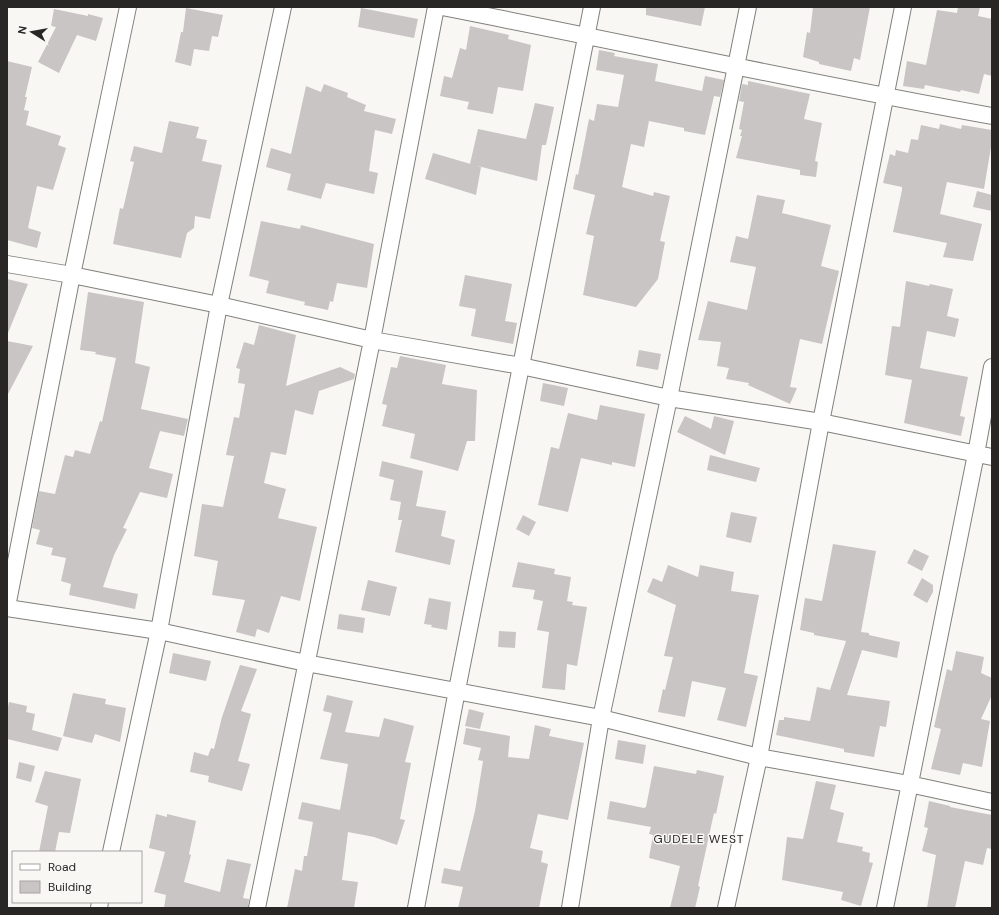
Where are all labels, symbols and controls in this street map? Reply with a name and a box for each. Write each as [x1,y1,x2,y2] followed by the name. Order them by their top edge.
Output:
[12,12,52,52] north arrow
[15,25,30,35] text: N
[653,831,745,847] district label: GUDELE WEST
[12,851,142,903] legend
[48,859,76,875] text: Road
[48,879,92,895] text: Building

